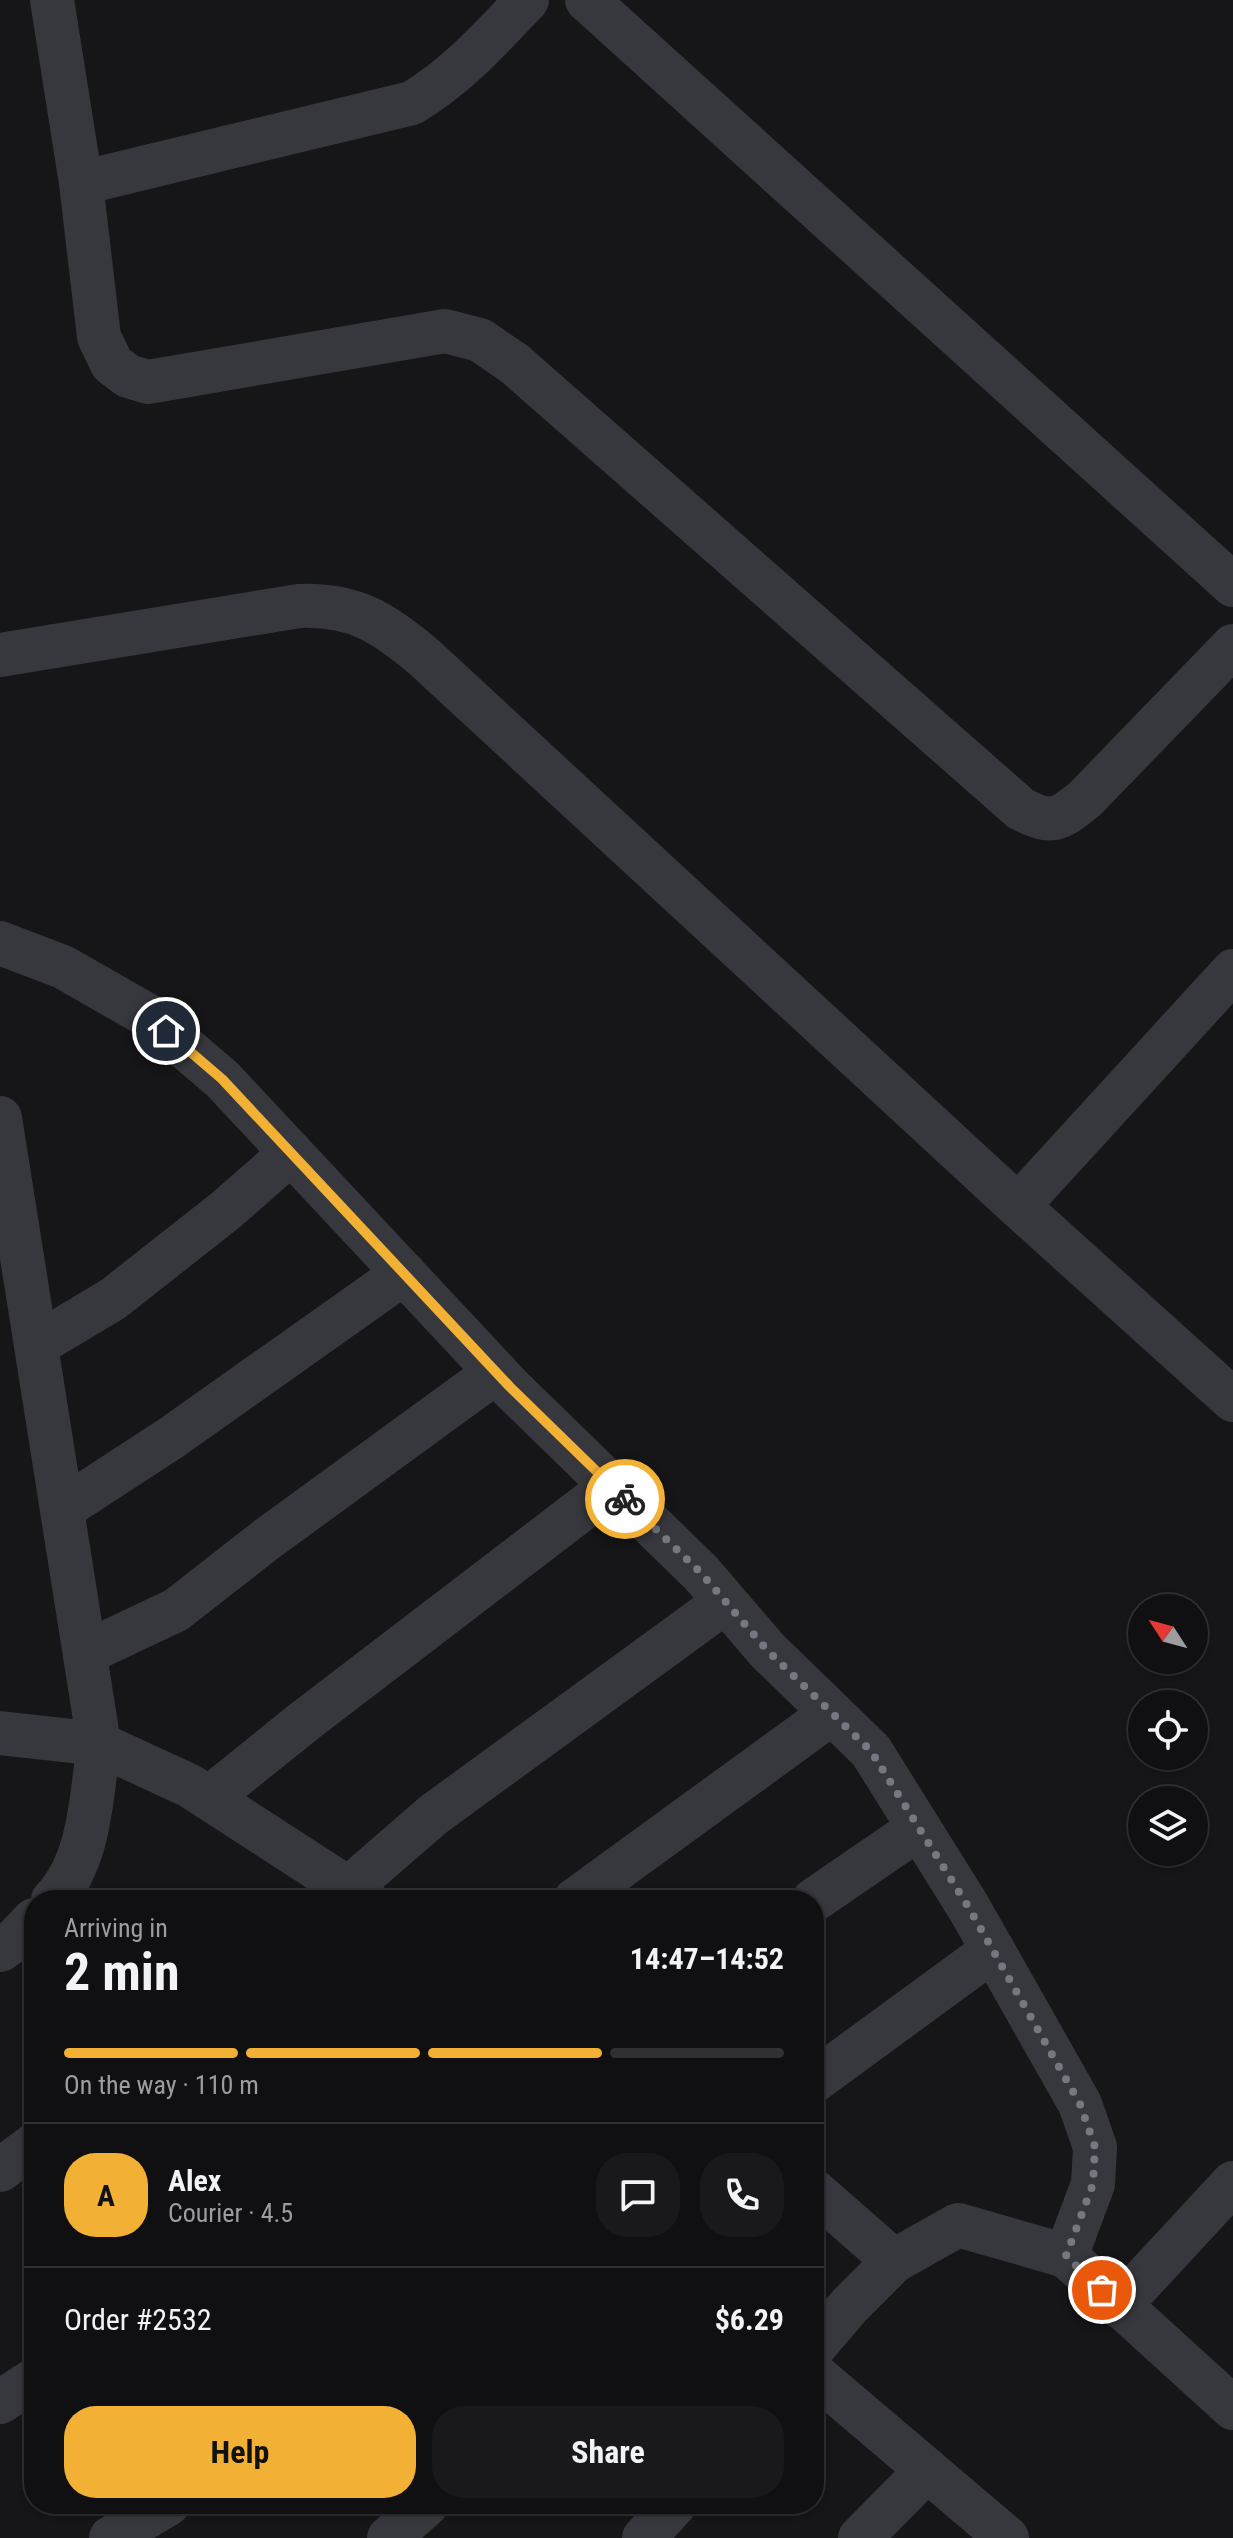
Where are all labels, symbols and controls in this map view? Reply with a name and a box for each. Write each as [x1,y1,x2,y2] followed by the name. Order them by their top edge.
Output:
[132,997,200,1065] pin
[144,1009,188,1053] icon: home
[585,1459,665,1539] courier
[603,1477,647,1521] icon: bike
[1128,1594,1208,1674] north arrow
[1128,1594,1208,1866] map controls
[1128,1690,1208,1770] button: locate
[1128,1786,1208,1866] button: layers
[64,1913,168,1943] text: Arriving in
[630,1941,784,1976] text: 14:47–14:52
[64,1942,180,2003] text: 2 min
[64,2070,259,2100] text: On the way · 110 m
[596,2153,680,2237] button: chat
[700,2153,784,2237] button: phone
[168,2163,221,2198] text: Alex
[97,2178,115,2213] text: A
[168,2198,293,2228] text: Courier · 4.5
[1068,2256,1136,2324] pin
[1080,2268,1124,2312] icon: bag
[64,2302,212,2337] text: Order #2532
[715,2302,784,2337] text: $6.29
[64,2406,416,2498] button: Help
[432,2406,784,2498] button: Share

